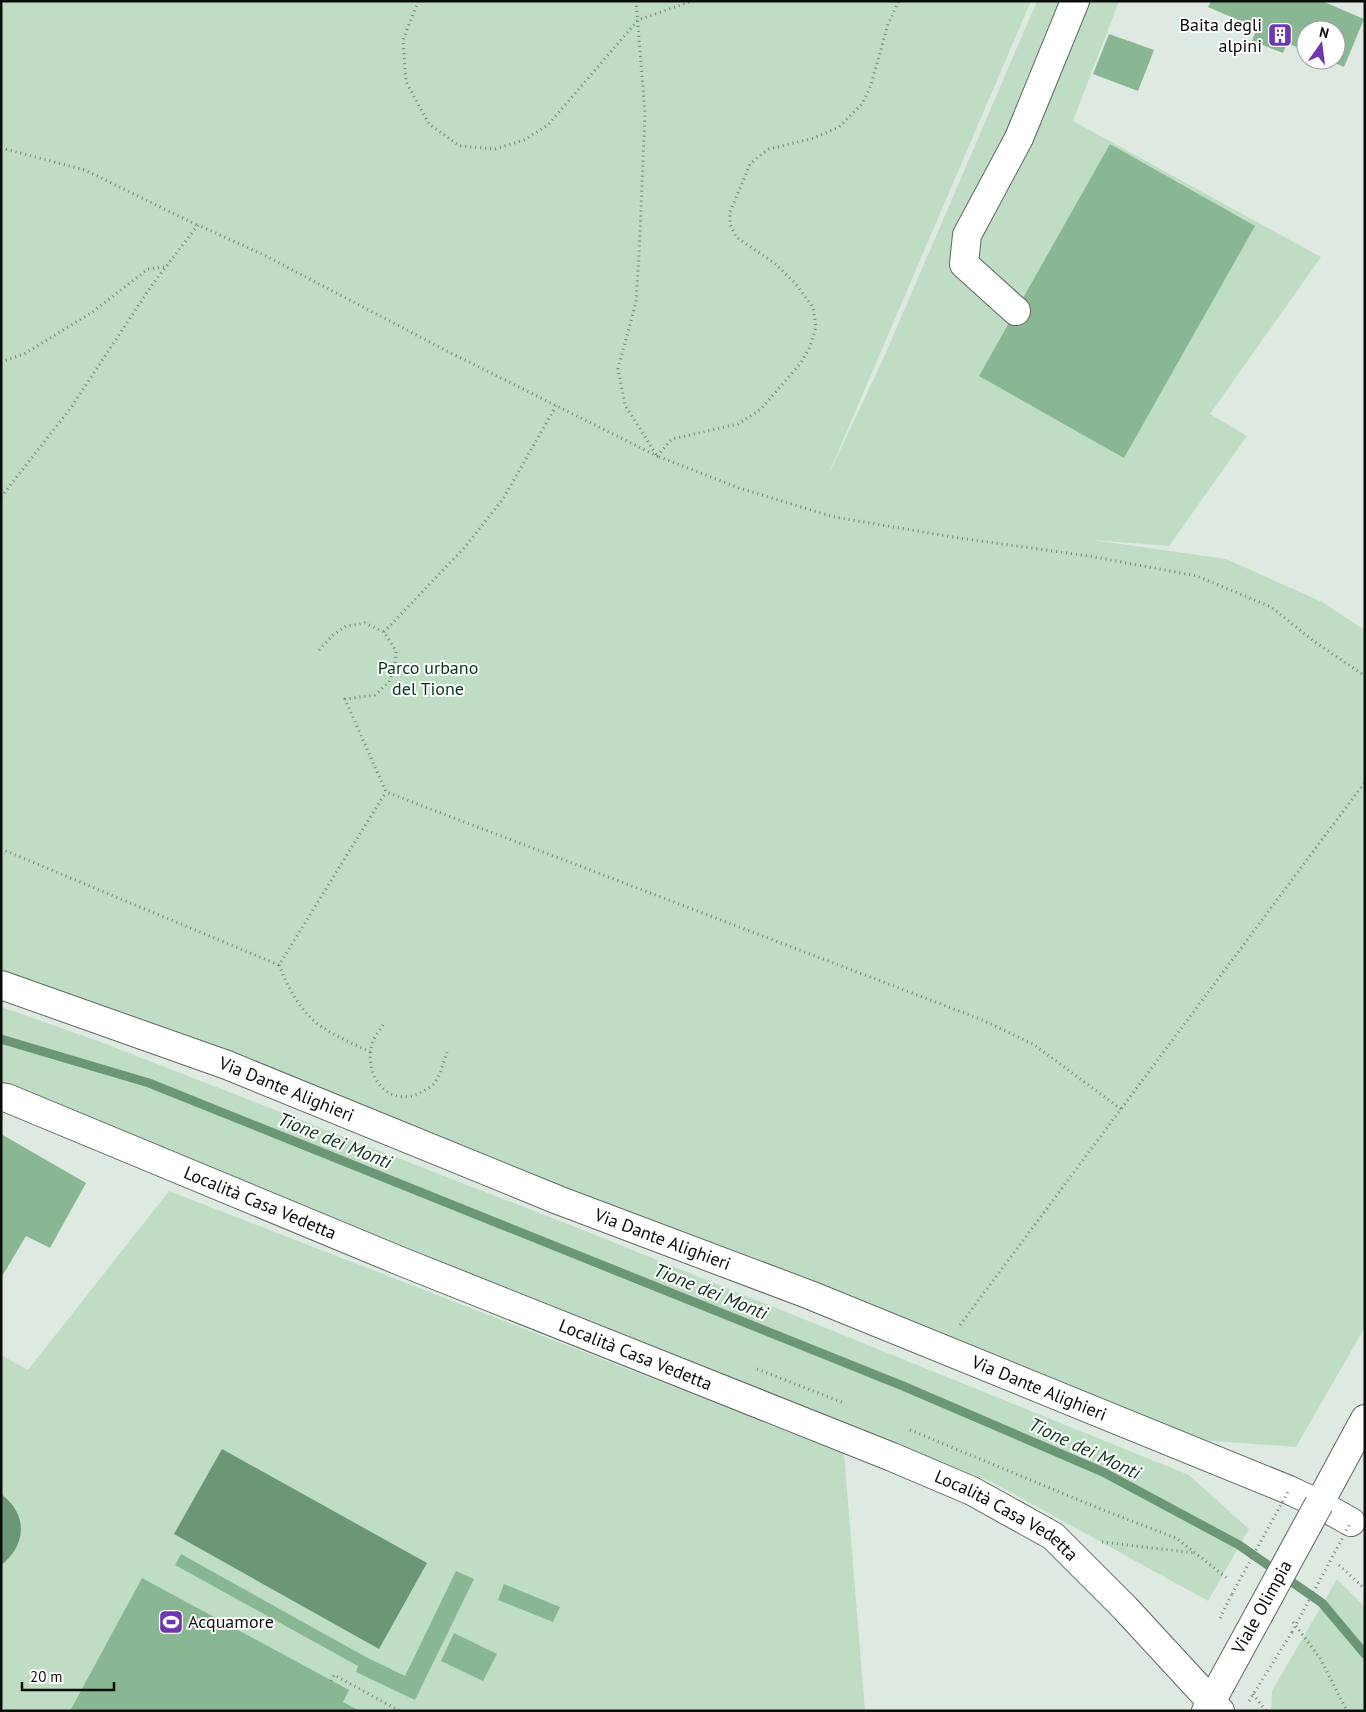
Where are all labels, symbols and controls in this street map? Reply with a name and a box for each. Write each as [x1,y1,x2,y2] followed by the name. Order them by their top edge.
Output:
[1180,13,1262,57] place label: Baita degli alpini
[1296,20,1346,70] north arrow
[1267,22,1293,48] building icon: Baita degli alpini
[1318,23,1331,42] text: N
[378,656,478,700] park label: Parco urbano del Tione
[215,1051,358,1127] street label: Via Dante Alighieri
[275,1106,396,1174] water label: Tione dei Monti
[181,1161,340,1244] street label: Località Casa Vedetta
[591,1202,734,1275] street label: Via Dante Alighieri
[651,1257,772,1325] water label: Tione dei Monti
[556,1313,716,1395] street label: Località Casa Vedetta
[968,1350,1110,1426] street label: Via Dante Alighieri
[1025,1412,1146,1485] water label: Tione dei Monti
[931,1464,1083,1566] street label: Località Casa Vedetta
[1226,1556,1297,1659] street label: Viale Olimpia
[158,1609,184,1635] sports icon: Acquamore
[188,1610,274,1633] place label: Acquamore
[22,1660,115,1692] scale bar
[30,1667,63,1686] text: 20 m

